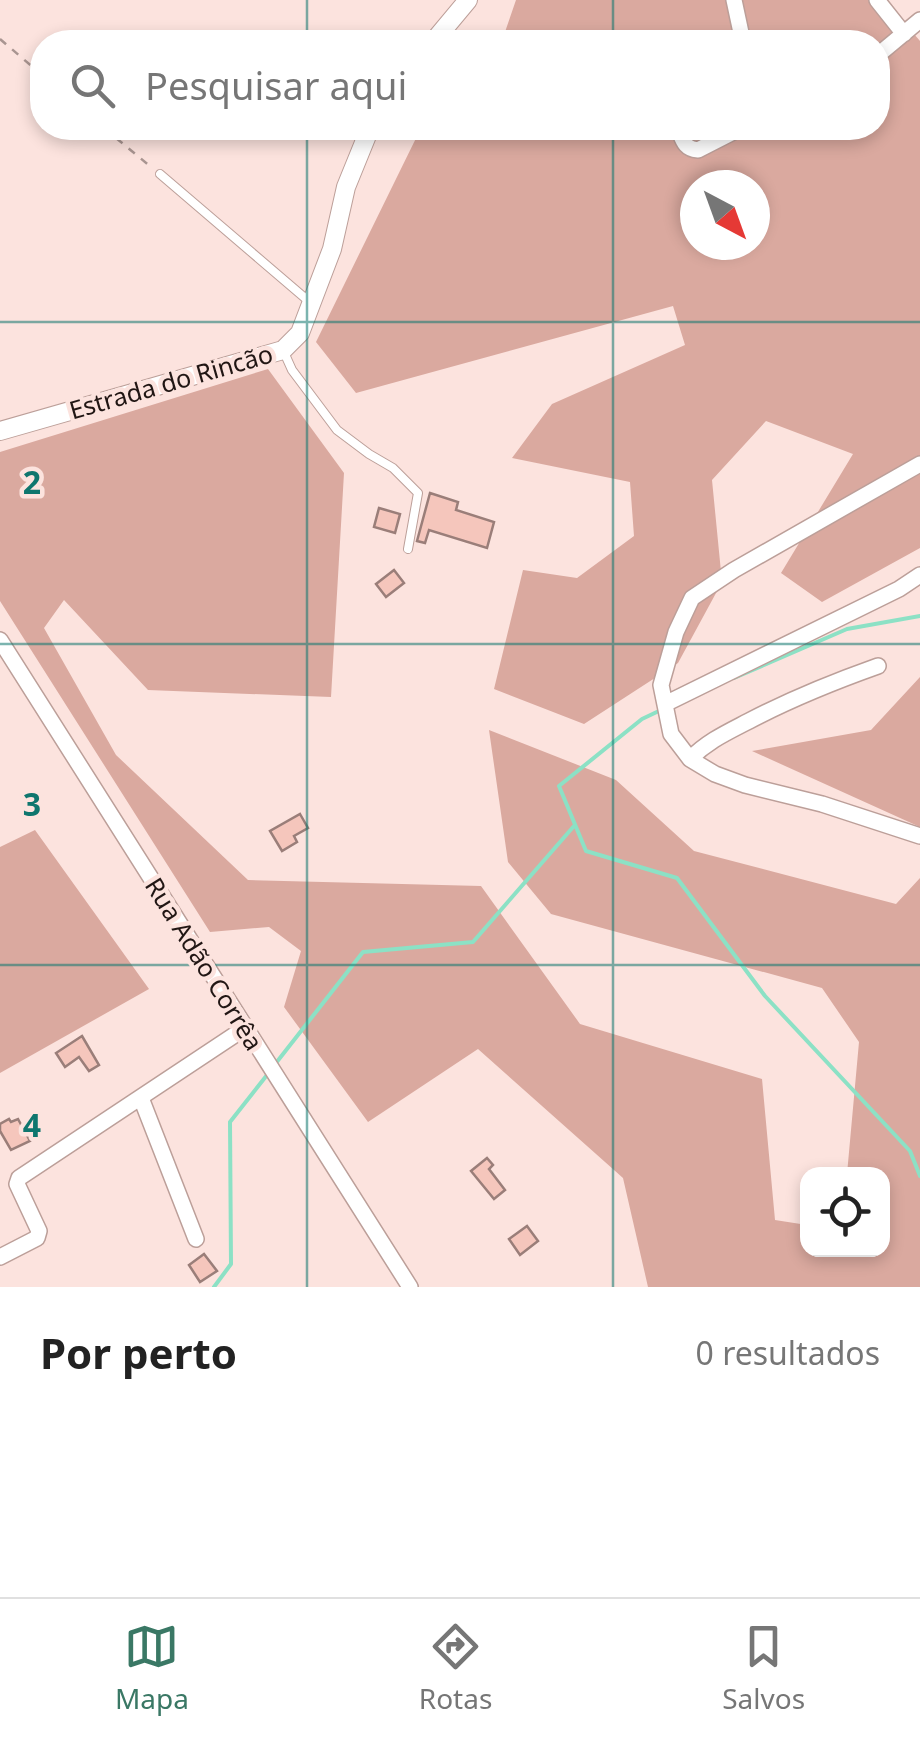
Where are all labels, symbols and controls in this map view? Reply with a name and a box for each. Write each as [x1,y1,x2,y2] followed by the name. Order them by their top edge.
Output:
[30,30,890,140] search box
[65,58,120,113] icon: search
[145,59,407,111] text: Pesquisar aqui
[680,170,770,260] north arrow
[65,336,276,426] street label: Estrada do Rincão
[23,460,41,503] text: 2
[23,782,41,825] text: 3
[138,871,272,1056] street label: Rua Adão Corrêa
[23,1103,41,1146] text: 4
[800,1167,890,1257] map controls
[800,1167,890,1257] button: locate
[40,1324,237,1381] text: Por perto
[696,1331,880,1374] text: 0 resultados
[115,1619,189,1717] tab: Mapa
[419,1619,492,1717] tab: Rotas
[722,1619,805,1717] tab: Salvos

